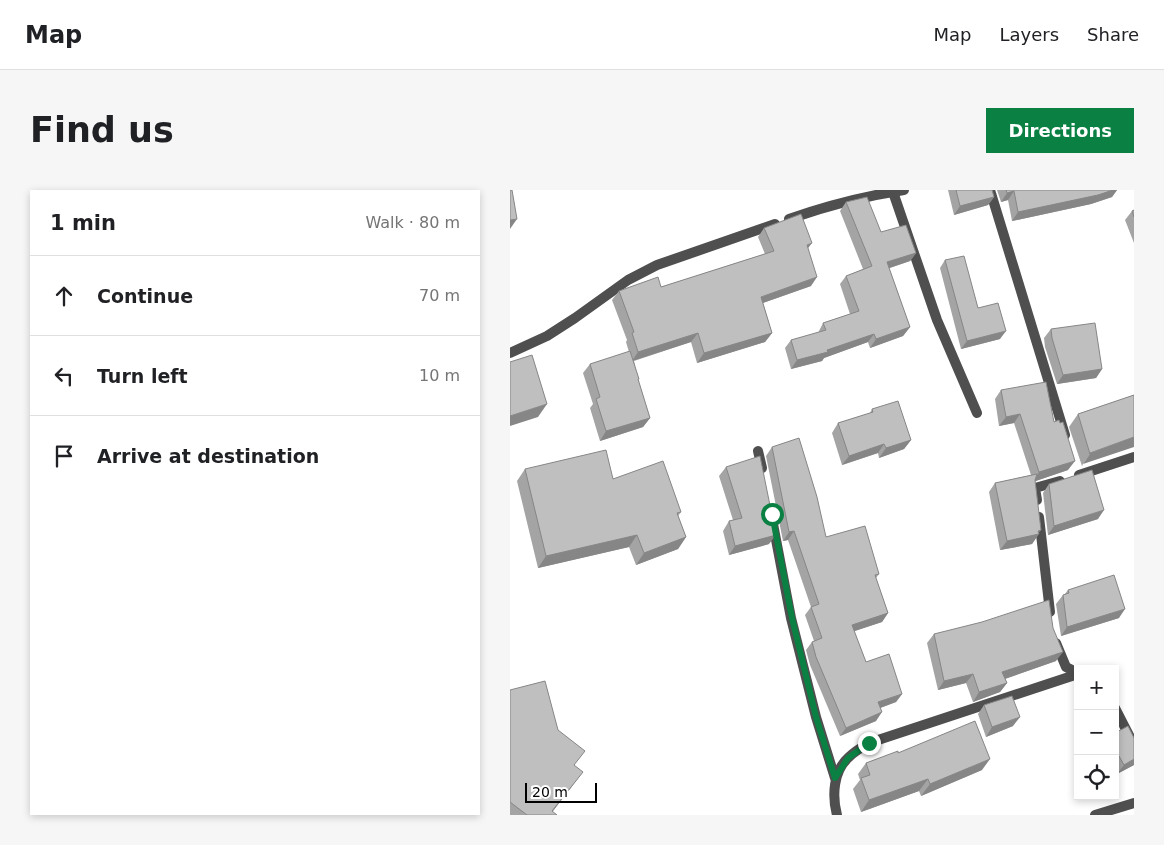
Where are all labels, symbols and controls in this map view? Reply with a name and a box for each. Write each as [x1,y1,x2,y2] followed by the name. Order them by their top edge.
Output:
[25,21,82,49] text: Map
[933,24,971,45] text: Map
[999,24,1059,45] text: Layers
[1087,24,1139,45] text: Share
[986,108,1134,153] button: Directions
[30,110,174,150] text: Find us
[50,211,116,235] text: 1 min
[365,213,460,232] text: Walk · 80 m
[50,282,78,310] icon: ahead
[97,285,193,307] text: Continue
[419,286,460,305] text: 70 m
[50,362,78,390] icon: left
[97,365,188,387] text: Turn left
[419,366,460,385] text: 10 m
[50,442,78,470] icon: arrive
[97,445,319,467] text: Arrive at destination
[761,503,784,526] route start
[1074,665,1119,800] map controls
[1074,665,1119,710] button: +
[1074,710,1119,755] button: −
[858,732,881,755] route end
[1074,755,1119,800] button: locate
[525,780,598,803] scale bar
[532,784,568,800] text: 20 m

